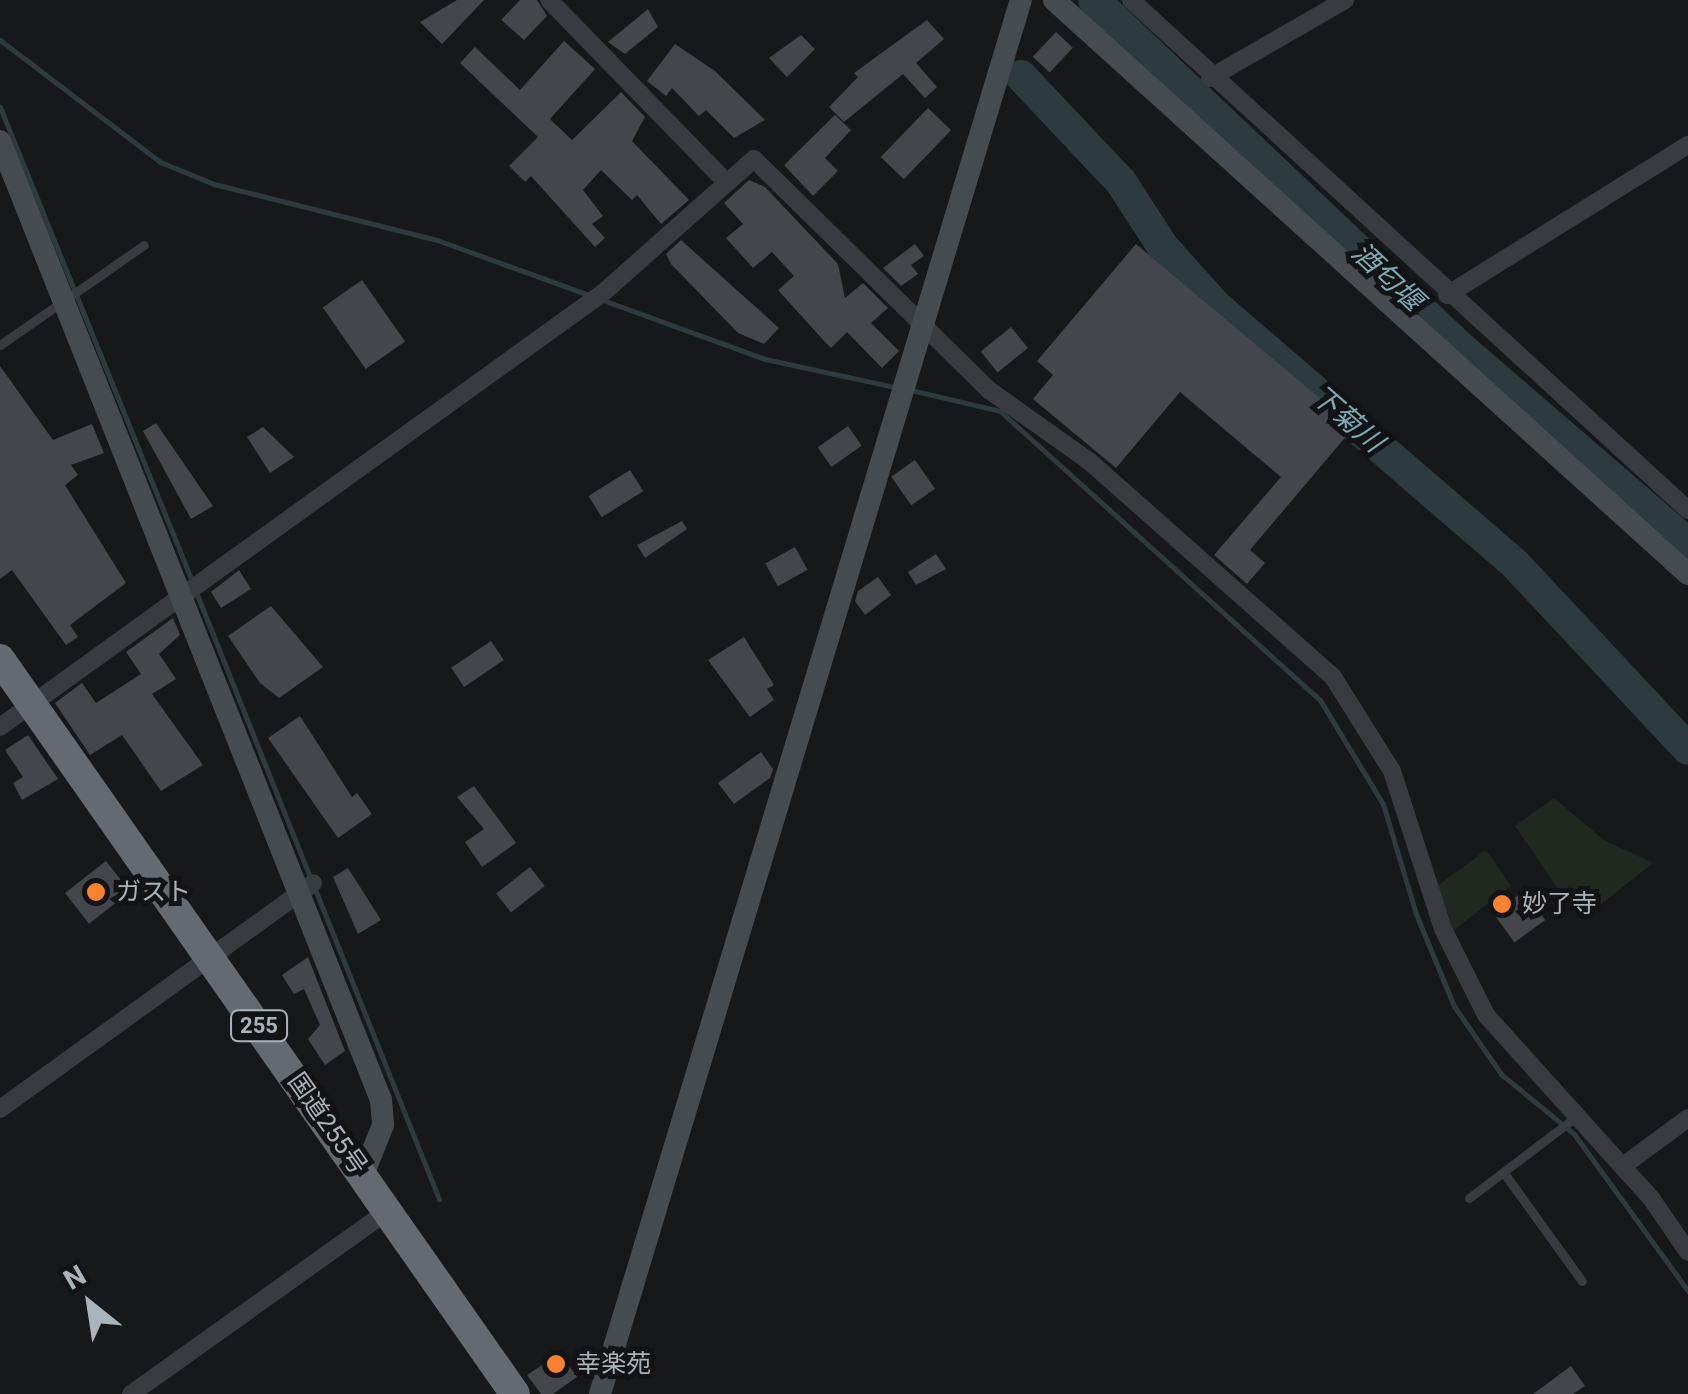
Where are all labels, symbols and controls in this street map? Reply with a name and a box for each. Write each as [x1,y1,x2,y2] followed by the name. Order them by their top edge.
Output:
[1345,236,1429,318] water label: 酒匂堰
[1304,379,1390,459] water label: 下菊川
[116,877,191,907] place label: ガスト
[85,881,107,903] marker: ガスト
[1522,889,1597,919] place label: 妙了寺
[1491,893,1513,915] marker: 妙了寺
[229,1009,289,1043] road number: 255
[281,1067,373,1181] street label: 国道255号
[40,1254,140,1354] north arrow
[58,1258,92,1297] text: N
[576,1349,651,1379] place label: 幸楽苑
[545,1353,567,1375] marker: 幸楽苑

